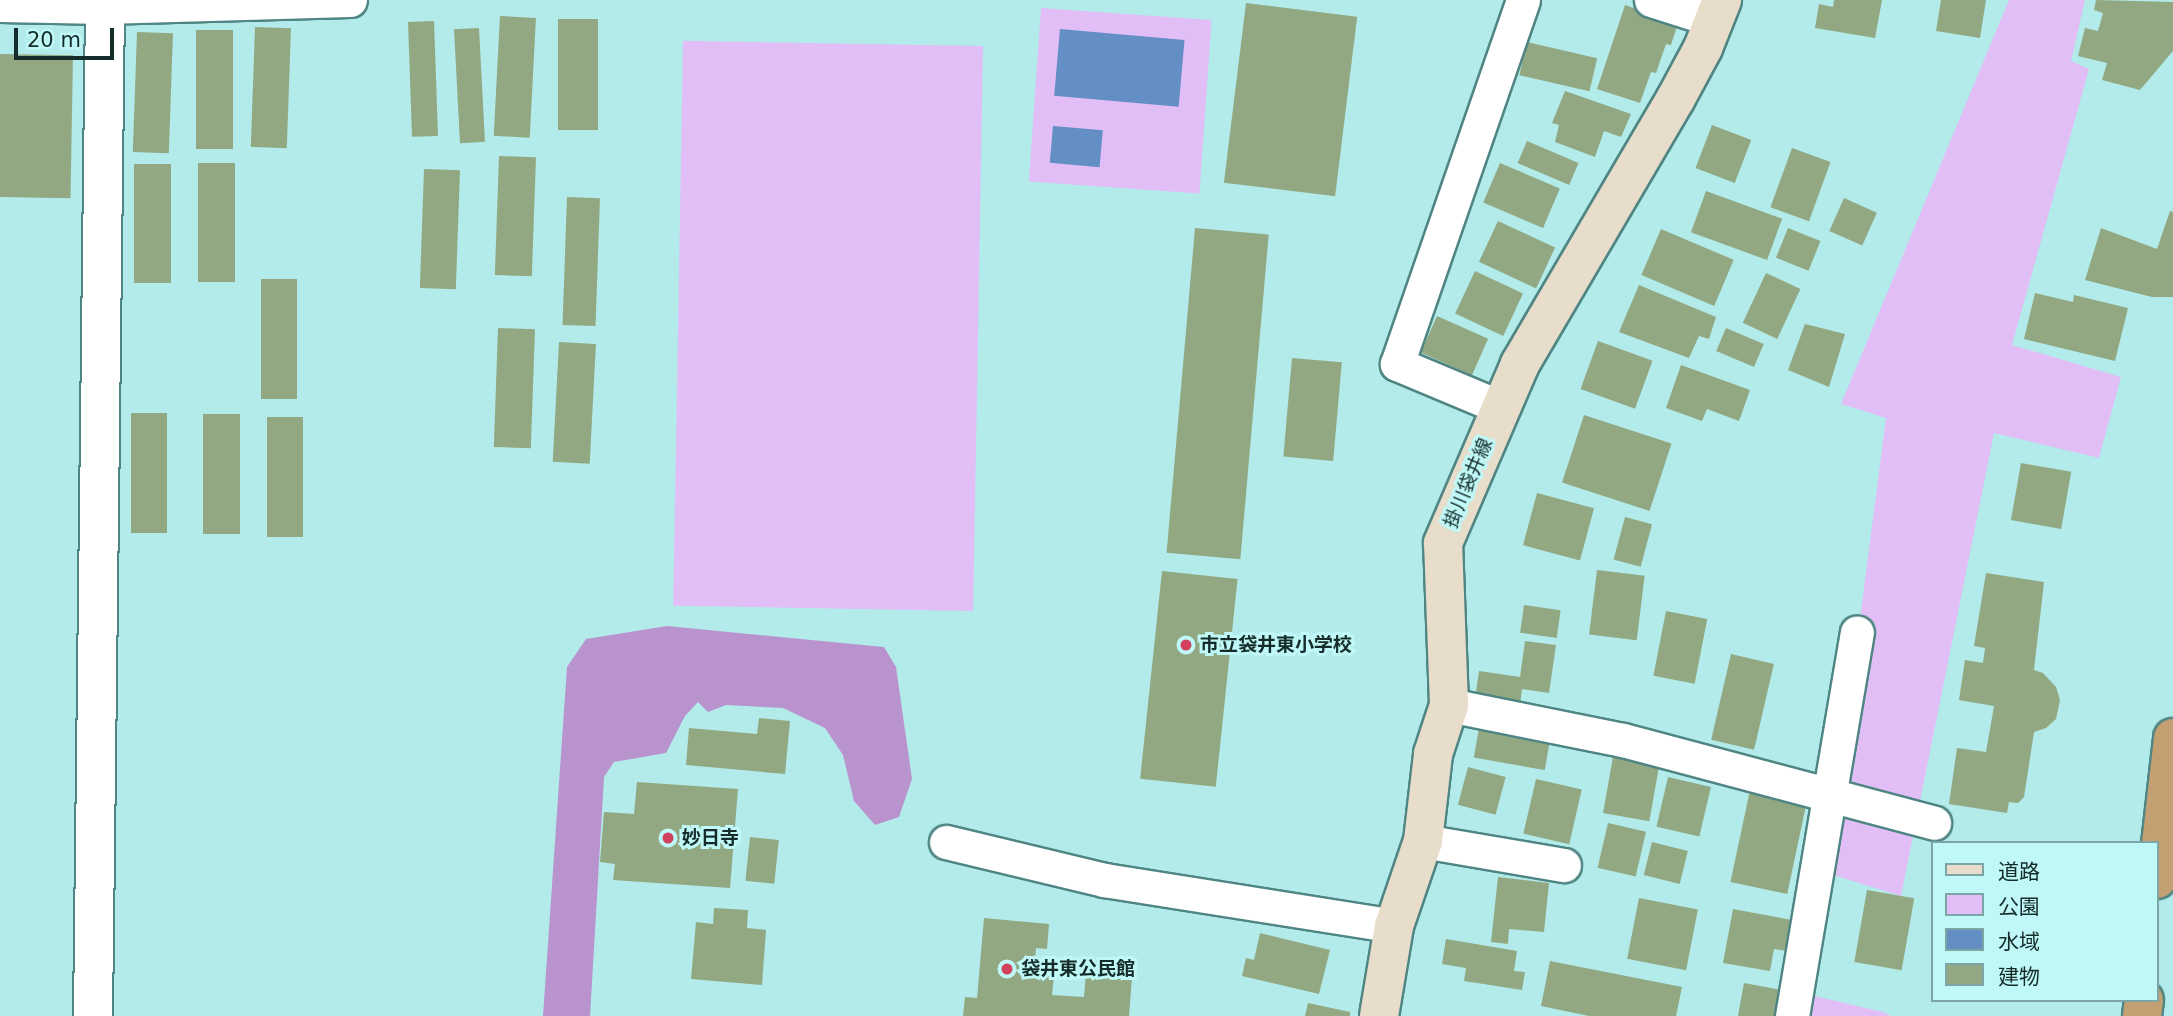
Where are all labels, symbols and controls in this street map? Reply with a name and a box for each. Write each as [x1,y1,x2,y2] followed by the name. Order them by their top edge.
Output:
[18,14,117,58] scale bar
[27,28,81,52] text: 20 m
[1439,435,1497,531] street label: 掛川袋井線
[1200,634,1352,656] place label: 市立袋井東小学校
[1178,637,1194,653] marker: 市立袋井東小学校
[682,827,739,849] place label: 妙日寺
[660,830,676,846] marker: 妙日寺
[1932,841,2159,1002] legend
[1998,860,2040,884] text: 道路
[1998,895,2040,919] text: 公園
[1998,930,2040,954] text: 水域
[1021,958,1135,980] place label: 袋井東公民館
[999,961,1015,977] marker: 袋井東公民館
[1998,965,2040,989] text: 建物

